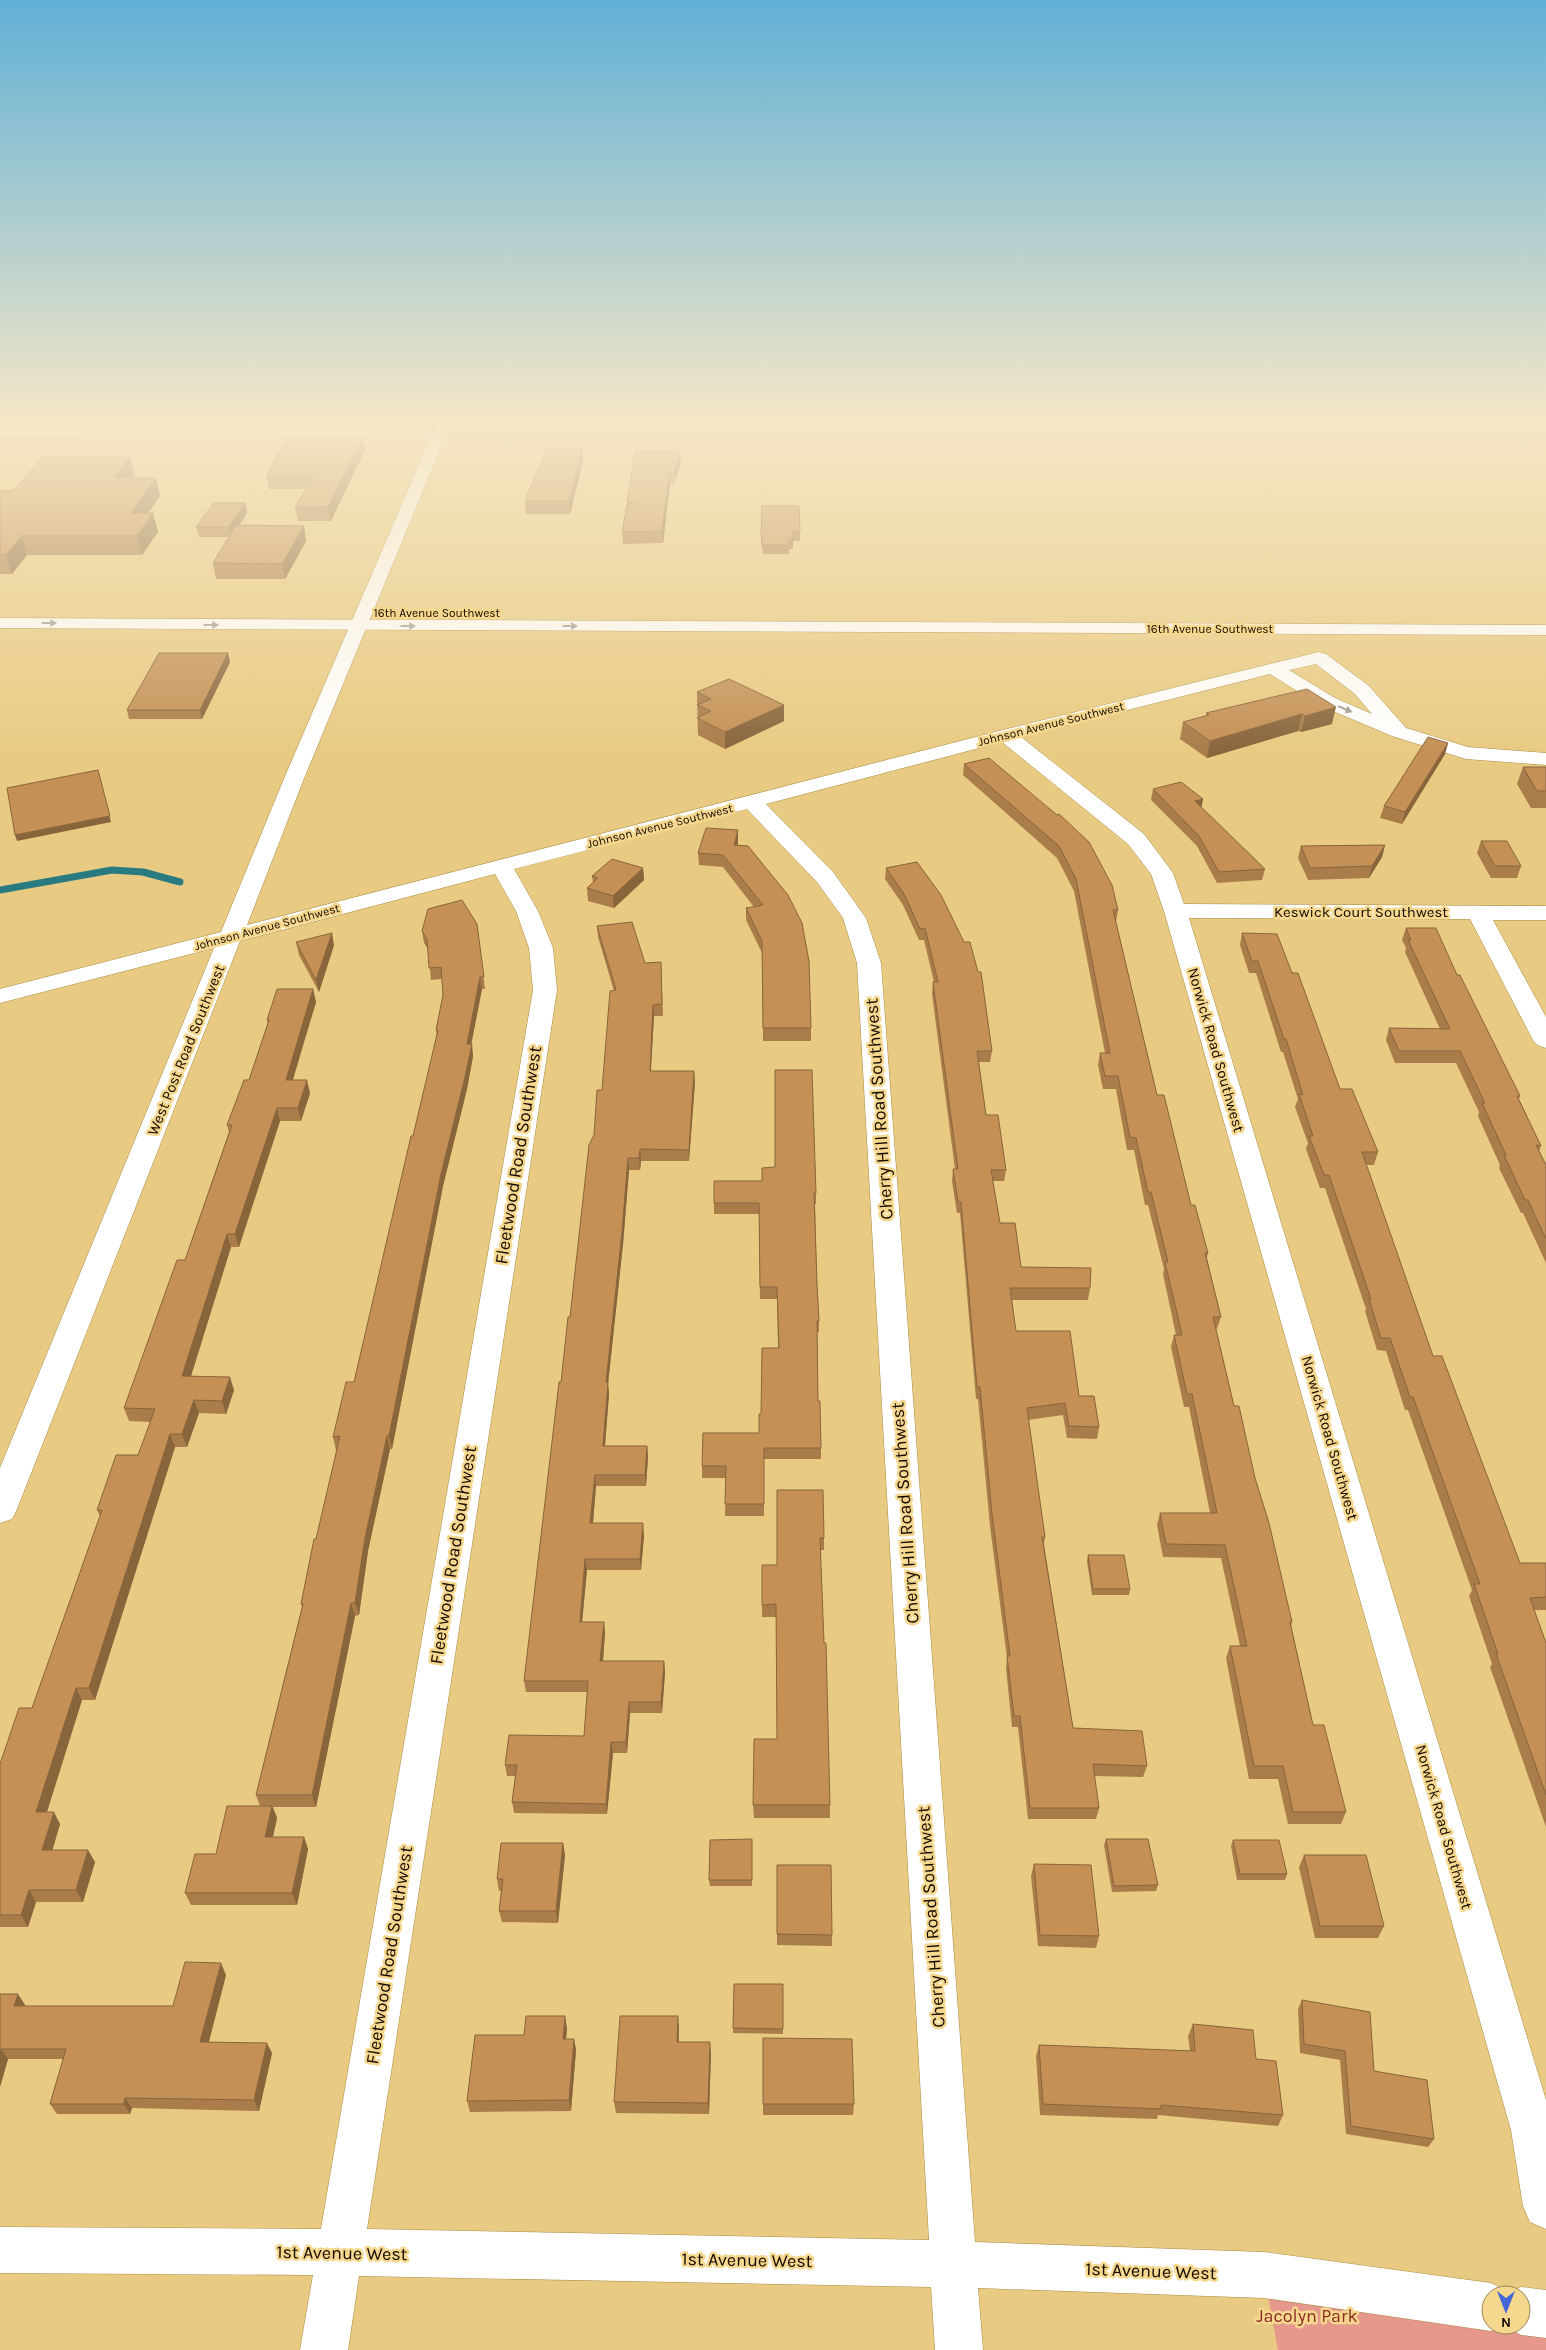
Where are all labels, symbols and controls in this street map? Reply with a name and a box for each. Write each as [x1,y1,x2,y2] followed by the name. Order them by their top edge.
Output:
[374,606,501,620] street label: 16th Avenue Southwest
[41,620,57,628] one-way arrow
[203,621,219,629] one-way arrow
[400,622,416,630] one-way arrow
[562,622,578,630] one-way arrow
[1147,622,1274,636] street label: 16th Avenue Southwest
[977,699,1126,749] street label: Johnson Avenue Southwest
[1338,705,1353,713] one-way arrow
[586,801,735,851] street label: Johnson Avenue Southwest
[193,901,342,953] street label: Johnson Avenue Southwest
[1274,903,1448,921] street label: Keswick Court Southwest
[143,962,229,1138] street label: West Post Road Southwest
[1184,966,1248,1135] street label: Norwick Road Southwest
[860,997,898,1221] street label: Cherry Hill Road Southwest
[490,1044,546,1266] street label: Fleetwood Road Southwest
[1298,1354,1362,1523] street label: Norwick Road Southwest
[886,1401,924,1625] street label: Cherry Hill Road Southwest
[425,1444,481,1666] street label: Fleetwood Road Southwest
[1412,1743,1476,1912] street label: Norwick Road Southwest
[912,1805,950,2029] street label: Cherry Hill Road Southwest
[361,1844,417,2066] street label: Fleetwood Road Southwest
[276,2241,408,2265] street label: 1st Avenue West
[681,2248,813,2272] street label: 1st Avenue West
[1085,2258,1217,2284] street label: 1st Avenue West
[1481,2285,1531,2335] north arrow
[1256,2305,1358,2327] park label: Jacolyn Park
[1501,2314,1511,2331] text: N

